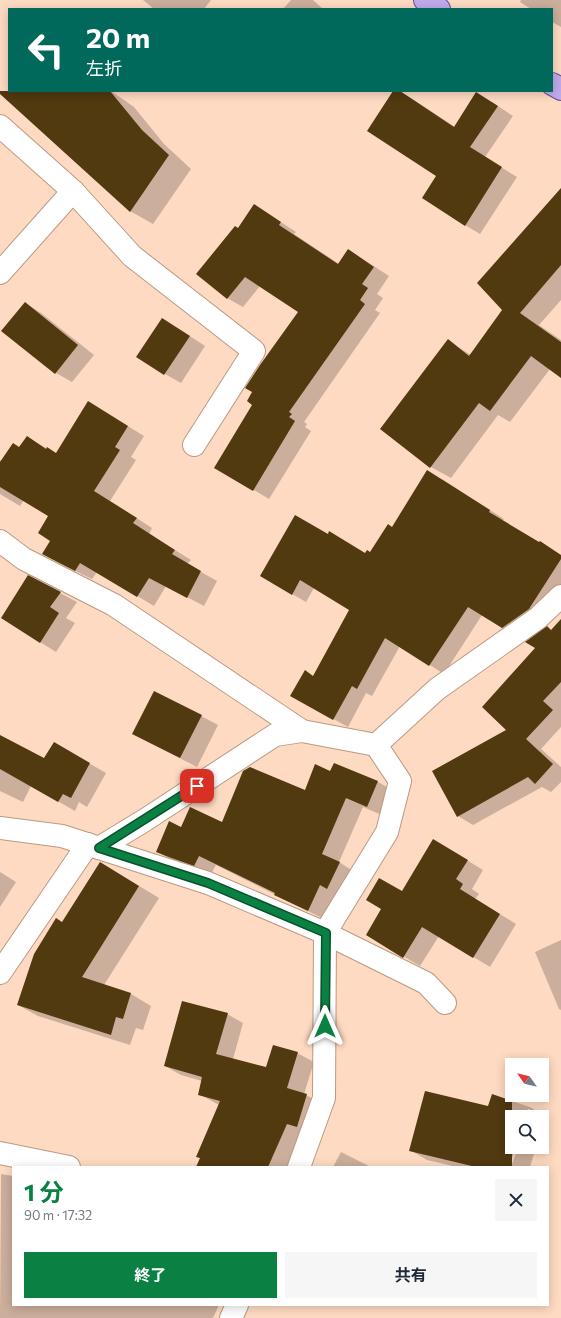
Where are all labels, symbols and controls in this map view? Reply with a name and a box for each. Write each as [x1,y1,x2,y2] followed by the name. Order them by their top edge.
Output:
[86,20,150,54] text: 20 m
[20,24,72,76] icon: left
[86,57,122,79] text: 左折
[180,769,214,803] pin
[186,775,208,797] icon: arrive
[304,1005,346,1047] position arrow
[505,1058,549,1102] north arrow
[505,1058,549,1154] map controls
[505,1110,549,1154] button: search
[24,1177,63,1206] text: 1 分
[495,1179,537,1221] button: close
[24,1207,92,1223] text: 90 m · 17:32
[24,1252,277,1298] button: 終了
[285,1252,537,1298] button: 共有

